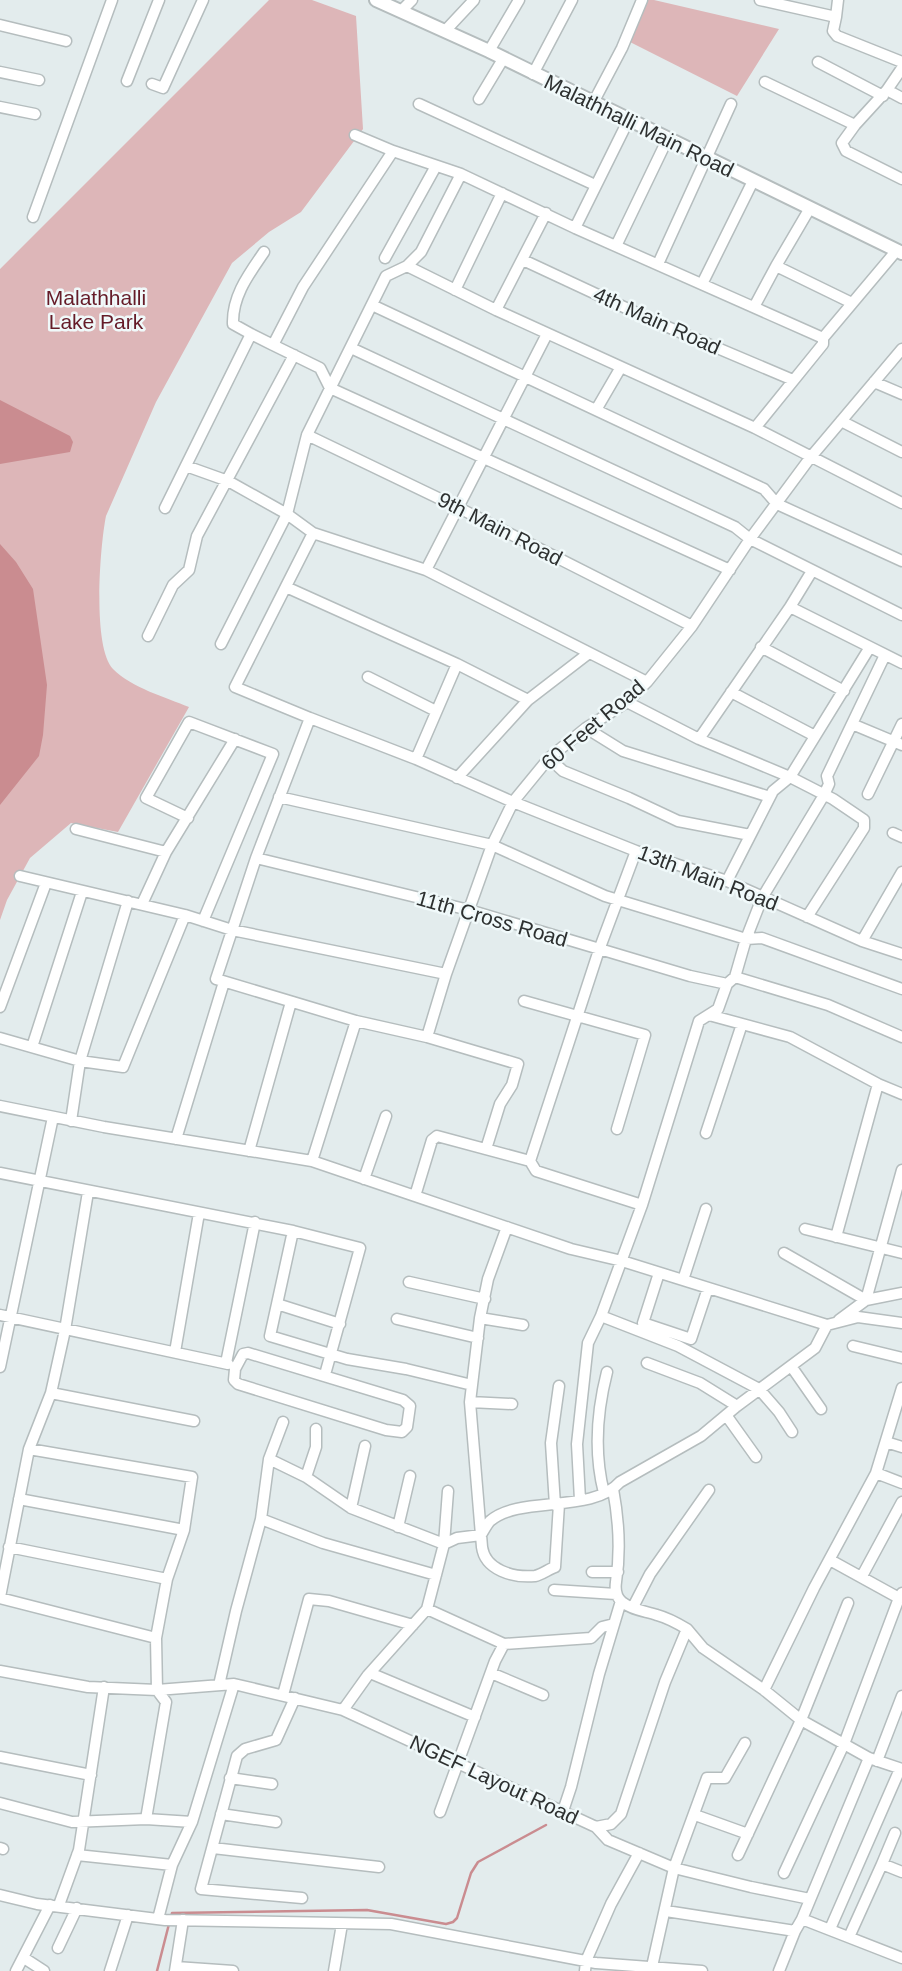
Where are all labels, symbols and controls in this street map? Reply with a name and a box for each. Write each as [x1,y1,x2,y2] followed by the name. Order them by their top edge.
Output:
[541,70,738,181] street label: Malathhalli Main Road
[590,282,724,359] street label: 4th Main Road
[46,286,146,333] park label: Malathhalli Lake Park
[434,487,566,570] street label: 9th Main Road
[537,675,649,774] street label: 60 Feet Road
[635,840,782,915] street label: 13th Main Road
[414,886,570,951] street label: 11th Cross Road
[406,1730,582,1829] street label: NGEF Layout Road

